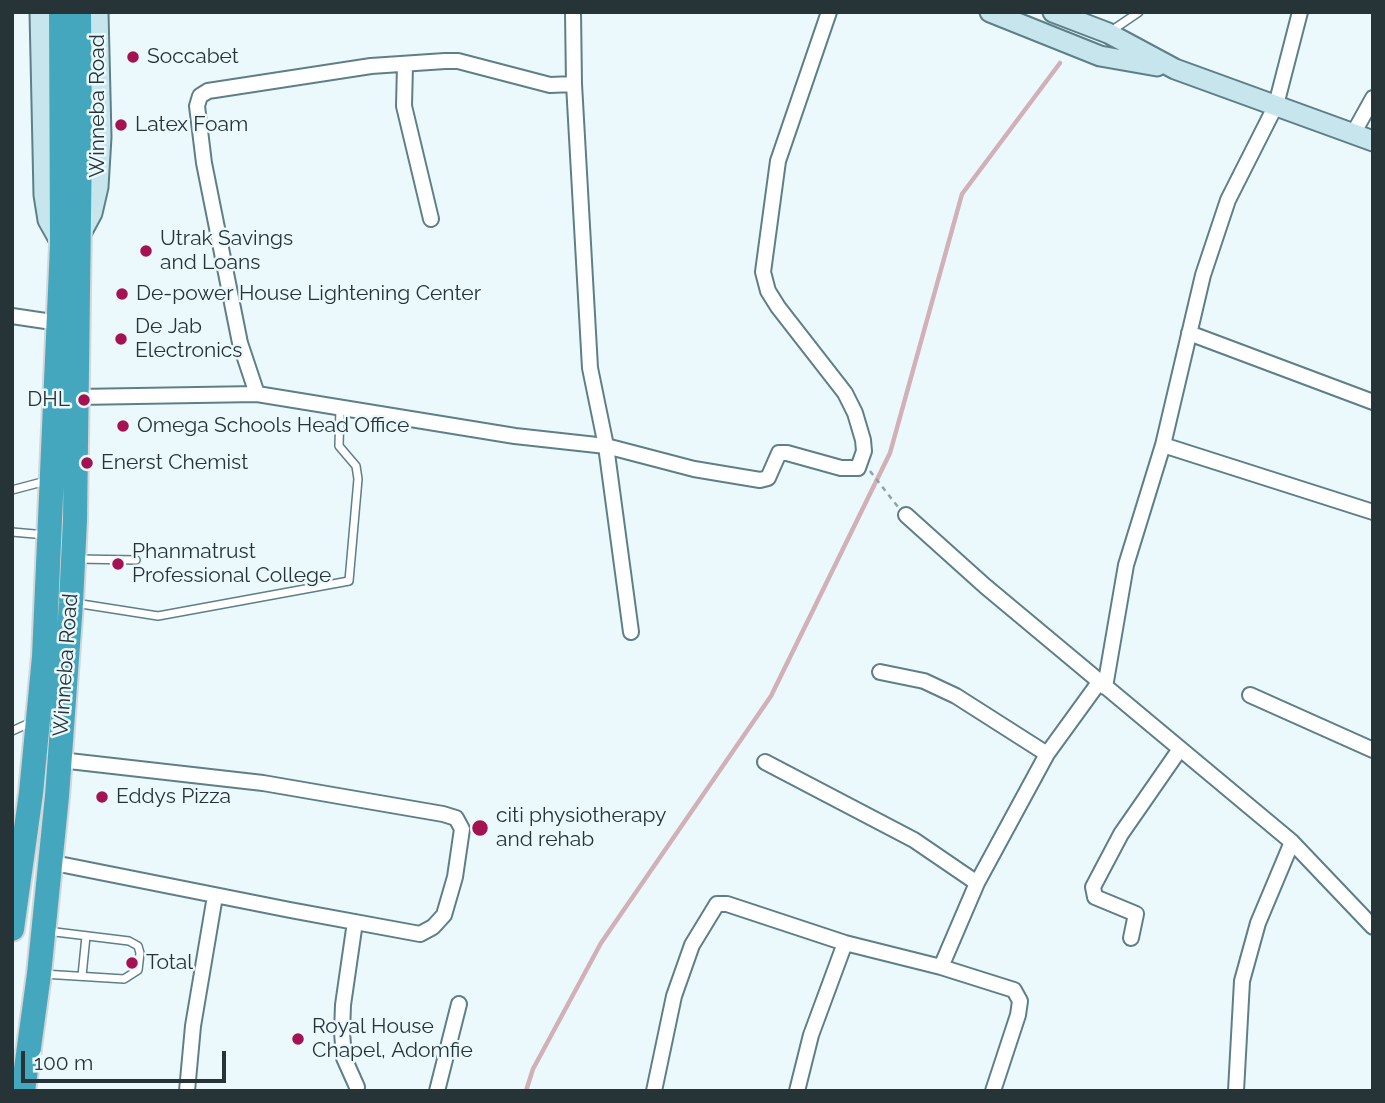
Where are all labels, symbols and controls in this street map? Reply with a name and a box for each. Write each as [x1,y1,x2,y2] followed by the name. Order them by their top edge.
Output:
[85,34,111,178] street label: Winneba Road
[147,44,239,70] place label: Soccabet
[125,49,141,65] marker: Soccabet
[135,112,248,138] place label: Latex Foam
[113,117,129,133] marker: Latex Foam
[160,226,293,276] place label: Utrak Savings and Loans
[138,243,154,259] marker: Utrak Savings and Loans
[136,281,481,307] place label: De-power House Lightening Center
[114,286,130,302] marker: De-power House Lightening Center
[135,314,242,364] place label: De Jab Electronics
[113,331,129,347] marker: De Jab Electronics
[27,387,70,413] place label: DHL
[76,392,92,408] marker: DHL
[137,413,409,439] place label: Omega Schools Head Office
[115,418,131,434] marker: Omega Schools Head Office
[101,450,248,476] place label: Enerst Chemist
[79,455,95,471] marker: Enerst Chemist
[132,539,331,589] place label: Phanmatrust Professional College
[110,556,126,572] marker: Phanmatrust Professional College
[48,593,84,737] street label: Winneba Road
[116,784,231,810] place label: Eddys Pizza
[94,789,110,805] marker: Eddys Pizza
[496,803,667,853] place label: citi physiotherapy and rehab
[470,818,490,838] marker: citi physiotherapy and rehab
[146,950,193,976] place label: Total
[124,955,140,971] marker: Total
[312,1014,473,1064] place label: Royal House Chapel, Adomfie
[290,1031,306,1047] marker: Royal House Chapel, Adomfie
[24,1036,229,1080] scale bar
[34,1050,93,1075] text: 100 m

